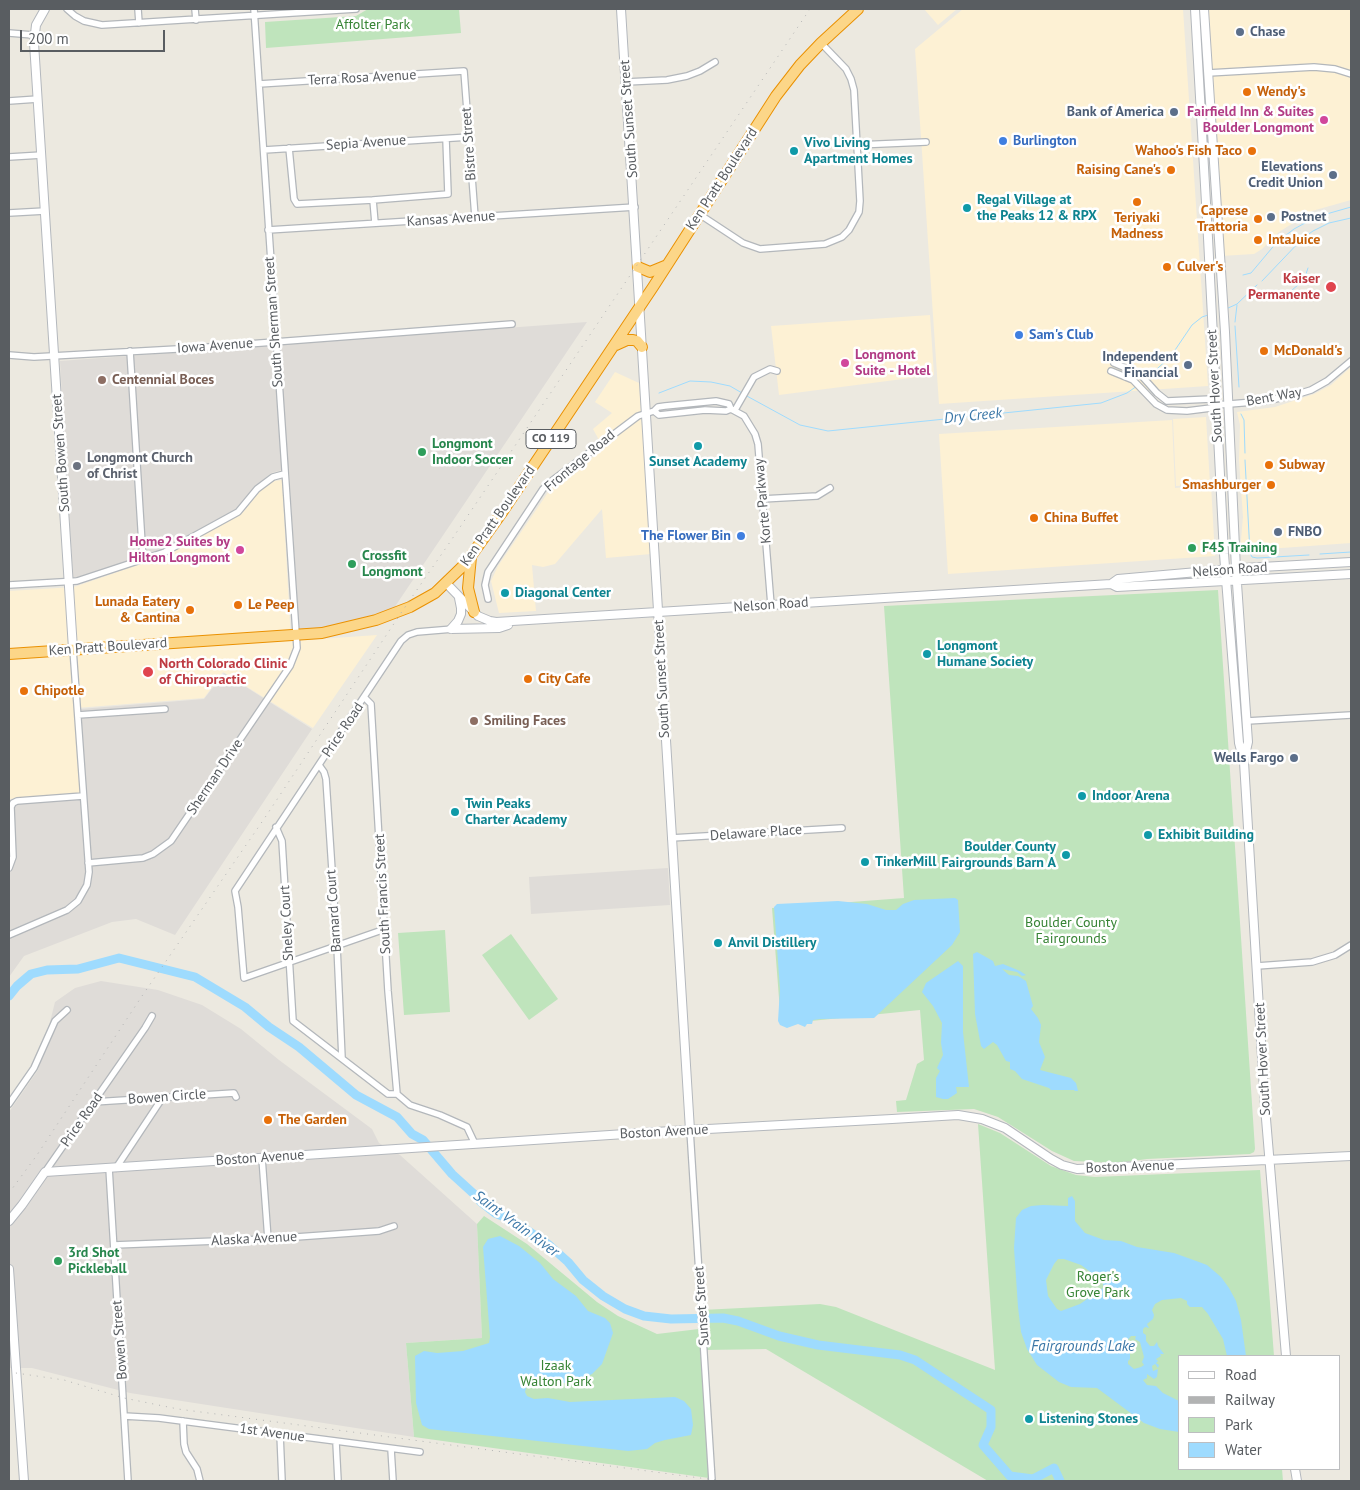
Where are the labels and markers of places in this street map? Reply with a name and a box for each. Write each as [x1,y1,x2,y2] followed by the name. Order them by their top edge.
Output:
[1250,24,1285,40] place label: Chase
[1234,26,1246,38] marker: Chase
[1257,84,1306,100] place label: Wendy's
[1241,86,1253,98] marker: Wendy's
[1067,104,1164,120] place label: Bank of America
[1187,104,1314,136] place label: Fairfield Inn & Suites Boulder Longmont
[1168,106,1180,118] marker: Bank of America
[1318,114,1330,126] marker: Fairfield Inn & Suites Boulder Longmont
[1013,133,1077,149] place label: Burlington
[804,135,913,168] place label: Vivo Living Apartment Homes
[997,135,1009,147] marker: Burlington
[1135,143,1242,159] place label: Wahoo's Fish Taco
[788,145,800,157] marker: Vivo Living Apartment Homes
[1246,145,1258,157] marker: Wahoo's Fish Taco
[1248,159,1323,192] place label: Elevations Credit Union
[1076,162,1161,178] place label: Raising Cane's
[1165,164,1177,176] marker: Raising Cane's
[1327,169,1339,181] marker: Elevations Credit Union
[977,192,1097,224] place label: Regal Village at the Peaks 12 & RPX
[1131,196,1143,208] marker: Teriyaki Madness
[961,202,973,214] marker: Regal Village at the Peaks 12 & RPX
[1197,203,1248,236] place label: Caprese Trattoria
[1281,209,1326,225] place label: Postnet
[1111,210,1163,242] place label: Teriyaki Madness
[1265,211,1277,223] marker: Postnet
[1252,213,1264,225] marker: Caprese Trattoria
[1268,232,1320,248] place label: IntaJuice
[1252,234,1264,246] marker: IntaJuice
[1177,259,1223,275] place label: Culver's
[1161,261,1173,273] marker: Culver's
[1248,271,1320,304] place label: Kaiser Permanente
[1324,280,1338,294] marker: Kaiser Permanente
[1029,327,1094,343] place label: Sam's Club
[1013,329,1025,341] marker: Sam's Club
[1274,343,1343,359] place label: McDonald's
[1258,345,1270,357] marker: McDonald's
[855,347,930,380] place label: Longmont Suite - Hotel
[1102,349,1178,382] place label: Independent Financial
[839,357,851,369] marker: Longmont Suite - Hotel
[1182,359,1194,371] marker: Independent Financial
[112,372,214,388] place label: Centennial Boces
[96,374,108,386] marker: Centennial Boces
[432,436,513,468] place label: Longmont Indoor Soccer
[692,440,704,452] marker: Sunset Academy
[416,446,428,458] marker: Longmont Indoor Soccer
[87,450,193,482] place label: Longmont Church of Christ
[649,454,747,470] place label: Sunset Academy
[1279,457,1325,473] place label: Subway
[1263,459,1275,471] marker: Subway
[71,460,83,472] marker: Longmont Church of Christ
[1182,477,1261,493] place label: Smashburger
[1265,479,1277,491] marker: Smashburger
[1044,510,1118,526] place label: China Buffet
[1028,512,1040,524] marker: China Buffet
[1288,524,1322,540] place label: FNBO
[1272,526,1284,538] marker: FNBO
[641,528,731,544] place label: The Flower Bin
[735,530,747,542] marker: The Flower Bin
[129,534,230,566] place label: Home2 Suites by Hilton Longmont
[1202,540,1277,556] place label: F45 Training
[1186,542,1198,554] marker: F45 Training
[234,544,246,556] marker: Home2 Suites by Hilton Longmont
[362,548,423,580] place label: Crossfit Longmont
[346,558,358,570] marker: Crossfit Longmont
[515,585,611,601] place label: Diagonal Center
[499,587,511,599] marker: Diagonal Center
[95,594,180,626] place label: Lunada Eatery & Cantina
[248,597,295,613] place label: Le Peep
[232,599,244,611] marker: Le Peep
[184,604,196,616] marker: Lunada Eatery & Cantina
[937,638,1033,670] place label: Longmont Humane Society
[921,648,933,660] marker: Longmont Humane Society
[159,656,287,689] place label: North Colorado Clinic of Chiropractic
[141,665,155,679] marker: North Colorado Clinic of Chiropractic
[538,671,591,687] place label: City Cafe
[522,673,534,685] marker: City Cafe
[34,683,84,699] place label: Chipotle
[18,685,30,697] marker: Chipotle
[484,713,566,729] place label: Smiling Faces
[468,715,480,727] marker: Smiling Faces
[1214,750,1284,766] place label: Wells Fargo
[1288,752,1300,764] marker: Wells Fargo
[1092,788,1170,804] place label: Indoor Arena
[1076,790,1088,802] marker: Indoor Arena
[465,796,567,829] place label: Twin Peaks Charter Academy
[449,806,461,818] marker: Twin Peaks Charter Academy
[1158,827,1254,843] place label: Exhibit Building
[1142,829,1154,841] marker: Exhibit Building
[941,839,1056,872] place label: Boulder County Fairgrounds Barn A
[1060,849,1072,861] marker: Boulder County Fairgrounds Barn A
[875,854,936,870] place label: TinkerMill
[859,856,871,868] marker: TinkerMill
[728,935,817,951] place label: Anvil Distillery
[712,937,724,949] marker: Anvil Distillery
[278,1112,347,1128] place label: The Garden
[262,1114,274,1126] marker: The Garden
[68,1245,127,1278] place label: 3rd Shot Pickleball
[52,1255,64,1267] marker: 3rd Shot Pickleball
[1039,1411,1138,1427] place label: Listening Stones
[1023,1413,1035,1425] marker: Listening Stones

